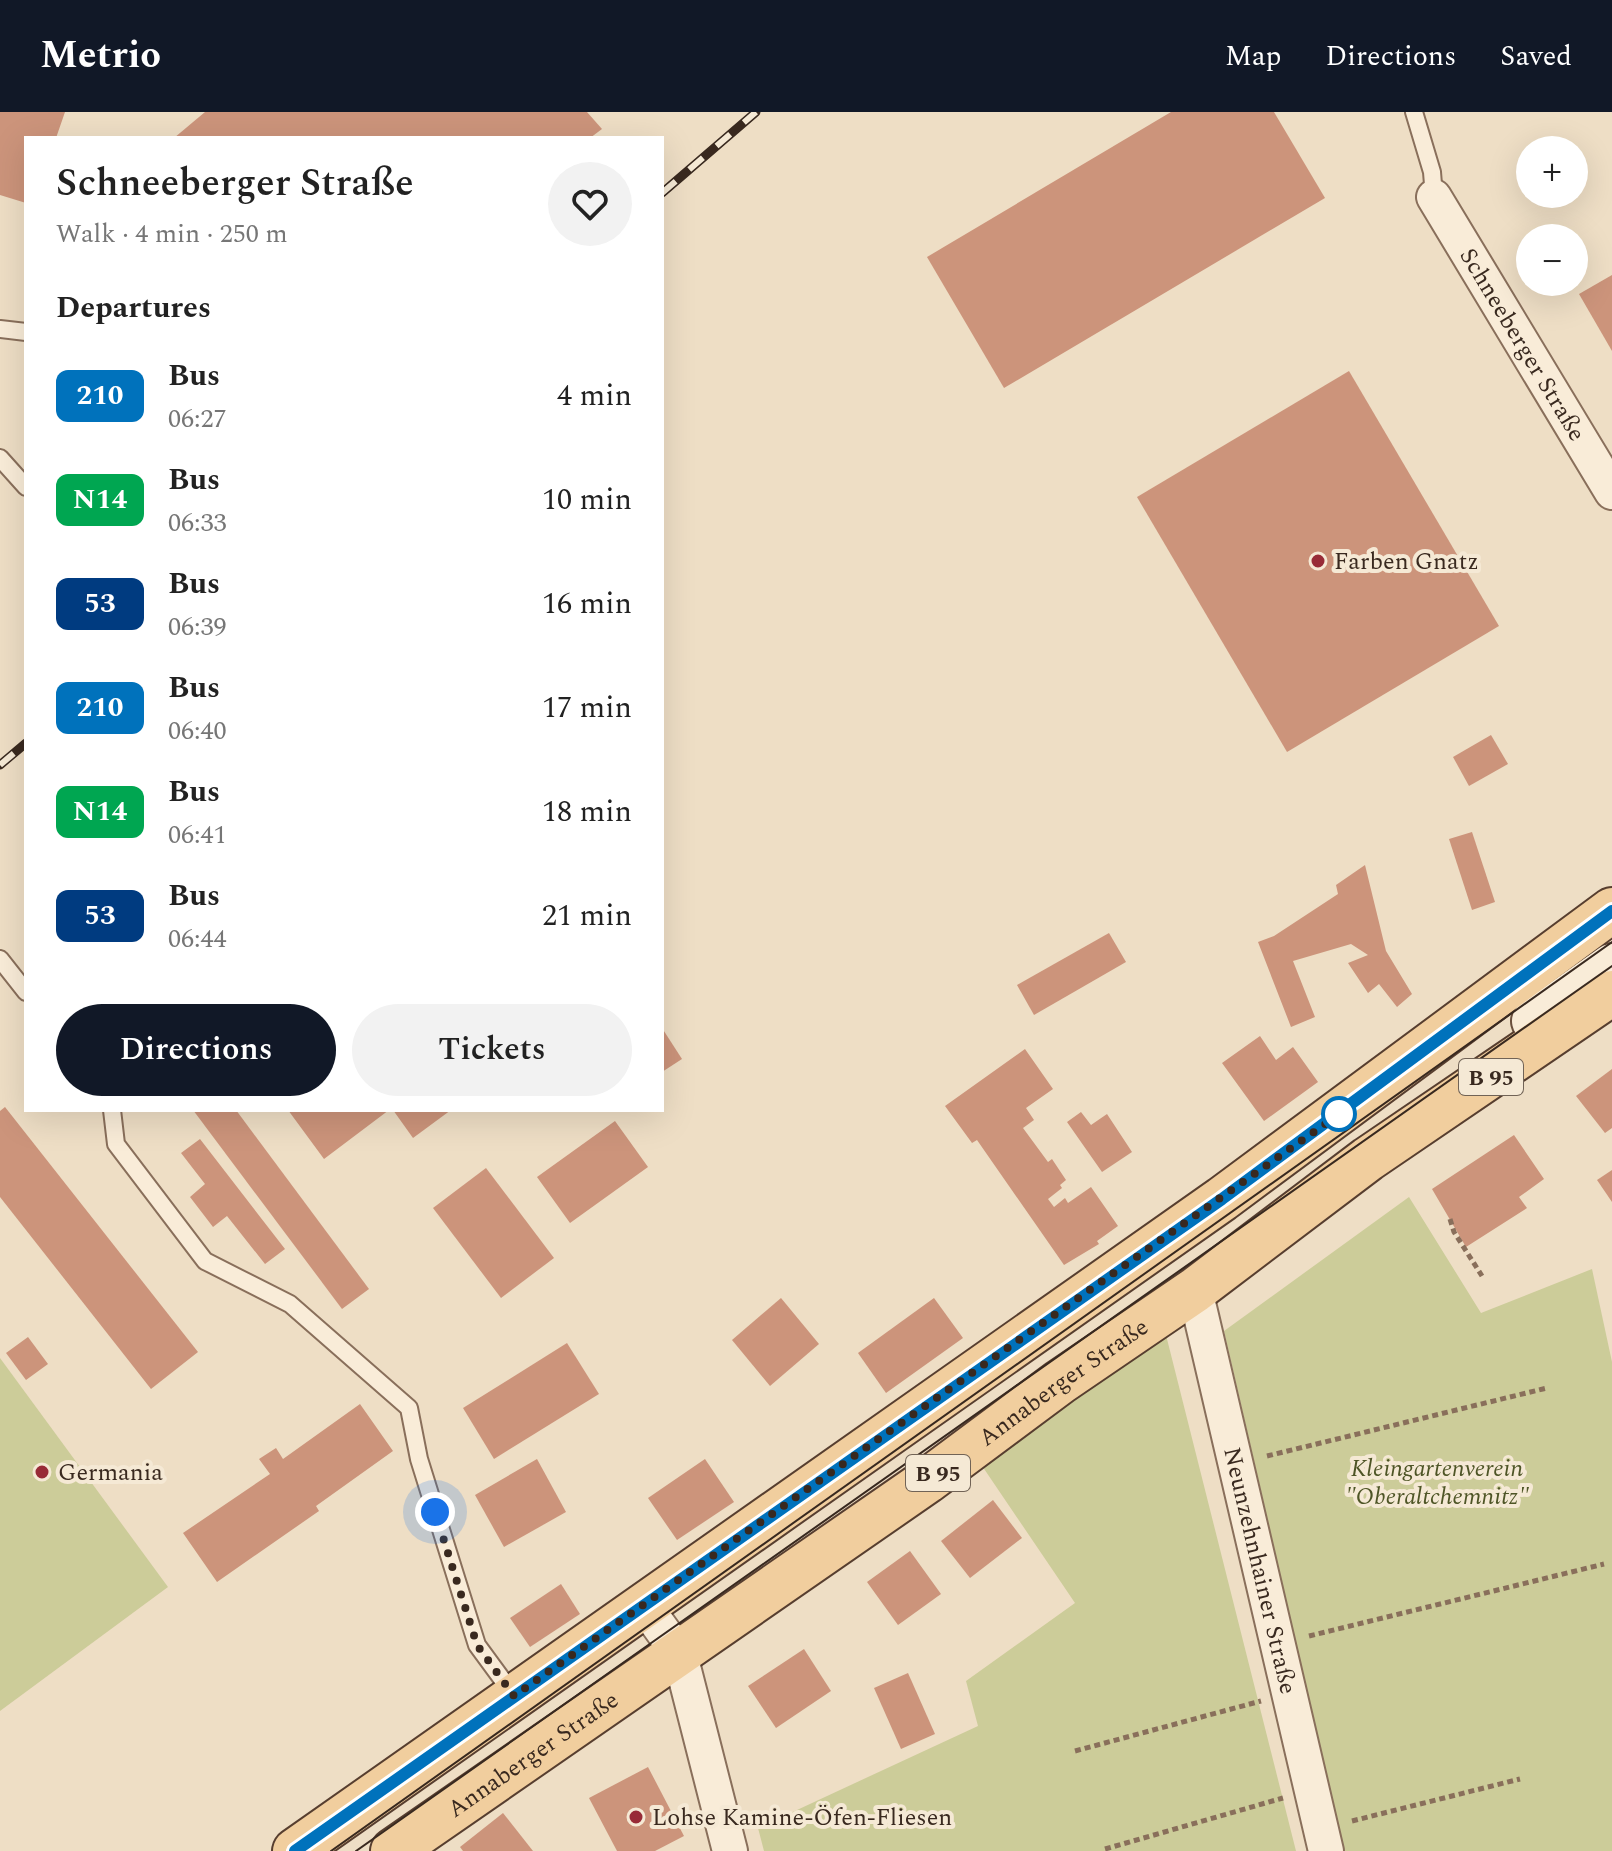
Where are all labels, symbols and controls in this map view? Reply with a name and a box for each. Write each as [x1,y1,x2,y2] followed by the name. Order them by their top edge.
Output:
[40,27,161,85] text: Metrio
[1225,35,1282,78] text: Map
[1326,35,1456,78] text: Directions
[1500,35,1572,78] text: Saved
[1516,136,1588,296] map controls
[1516,136,1588,208] button: +
[56,155,414,213] text: Schneeberger Straße
[548,162,632,246] button: heart
[56,214,288,254] text: Walk · 4 min · 250 m
[1516,224,1588,296] button: −
[1450,241,1594,448] street label: Schneeberger Straße
[56,285,211,331] text: Departures
[168,353,220,399] text: Bus
[557,373,632,419] text: 4 min
[76,374,124,417] text: 210
[168,399,227,439] text: 06:27
[168,457,220,503] text: Bus
[542,477,632,523] text: 10 min
[73,478,127,521] text: N14
[168,503,227,543] text: 06:33
[1334,544,1479,580] place label: Farben Gnatz
[1309,552,1327,570] marker: Farben Gnatz
[168,561,220,607] text: Bus
[542,581,632,627] text: 16 min
[84,582,116,625] text: 53
[168,607,227,647] text: 06:39
[168,665,220,711] text: Bus
[542,685,632,731] text: 17 min
[76,686,124,729] text: 210
[168,711,227,751] text: 06:40
[168,769,220,815] text: Bus
[542,789,632,835] text: 18 min
[73,790,127,833] text: N14
[168,815,227,855] text: 06:41
[168,873,220,919] text: Bus
[542,893,632,939] text: 21 min
[84,894,116,937] text: 53
[168,919,227,959] text: 06:44
[56,1004,336,1096] button: Directions
[352,1004,632,1096] button: Tickets
[1459,1059,1523,1095] road number: B 95
[1322,1097,1356,1131] unlabelled marker
[971,1310,1156,1456] street label: Annaberger Straße
[1213,1444,1306,1698] street label: Neunzehnhainer Straße
[1345,1451,1529,1515] park label: Kleingartenverein "Oberaltchemnitz"
[58,1455,163,1491] place label: Germania
[906,1455,970,1491] road number: B 95
[33,1463,51,1481] marker: Germania
[415,1492,455,1532] your location
[440,1683,626,1827] street label: Annaberger Straße
[652,1800,952,1836] place label: Lohse Kamine-Öfen-Fliesen
[627,1808,645,1826] marker: Lohse Kamine-Öfen-Fliesen

